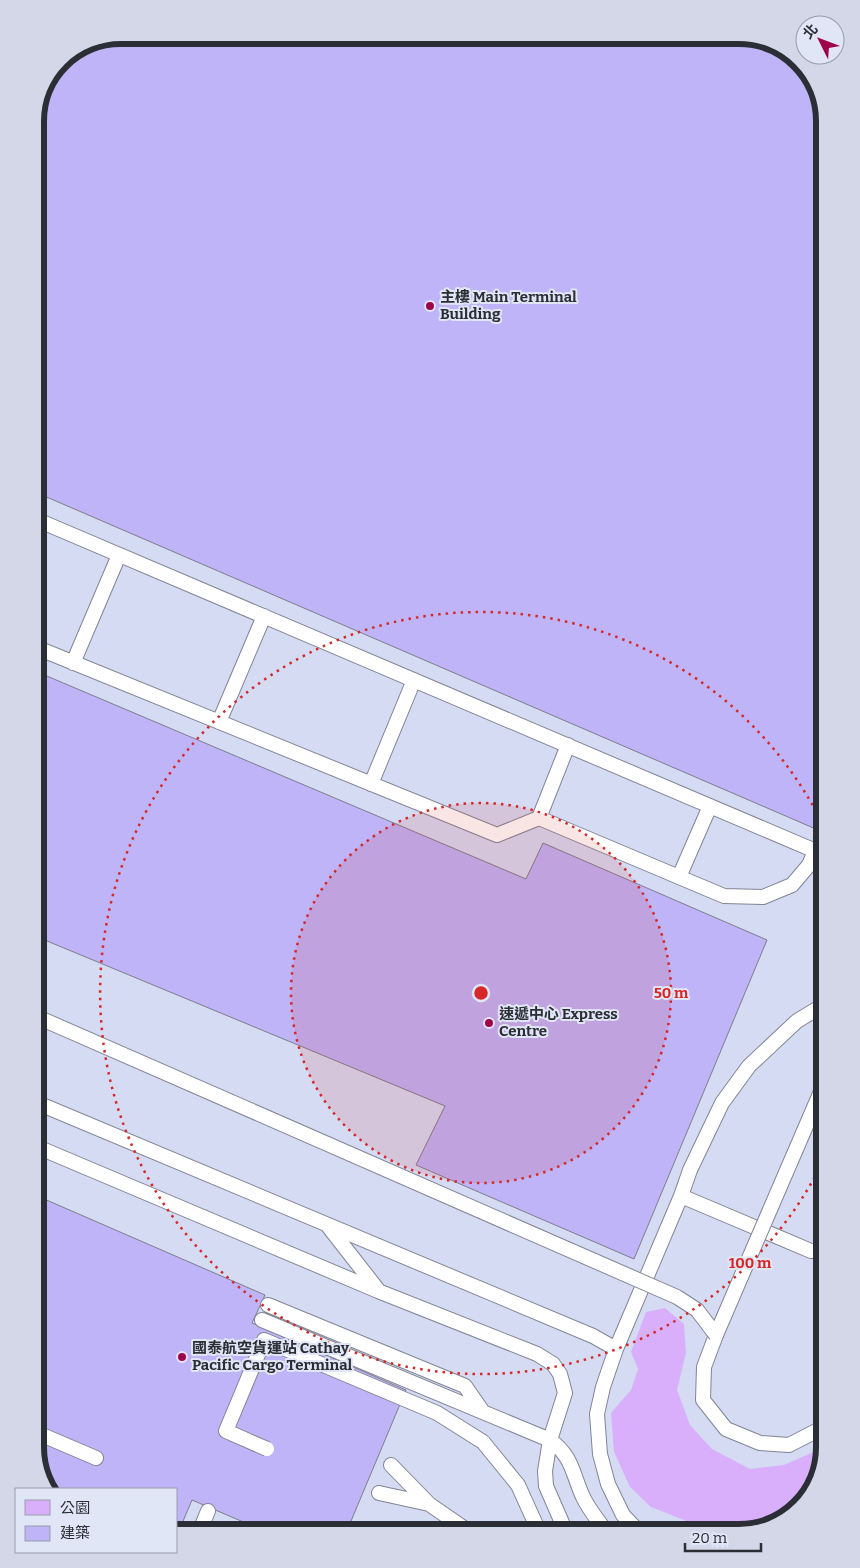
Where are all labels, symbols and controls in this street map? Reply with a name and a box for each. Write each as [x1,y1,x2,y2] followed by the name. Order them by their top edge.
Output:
[795,15,845,65] north arrow
[800,21,822,43] text: 北
[440,288,577,323] place label: 主樓 Main Terminal Building
[424,300,436,312] marker: 主樓 Main Terminal Building
[472,984,490,1002] centre of rings
[654,984,689,1002] text: 50 m
[499,1005,618,1040] place label: 速遞中心 Express Centre
[483,1017,495,1029] marker: 速遞中心 Express Centre
[729,1254,772,1272] text: 100 m
[192,1339,353,1374] place label: 國泰航空貨運站 Cathay Pacific Cargo Terminal
[176,1351,188,1363] marker: 國泰航空貨運站 Cathay Pacific Cargo Terminal
[15,1488,178,1553] legend
[60,1499,90,1517] text: 公園
[685,1520,761,1552] scale bar
[60,1524,90,1542] text: 建築
[692,1529,728,1547] text: 20 m

